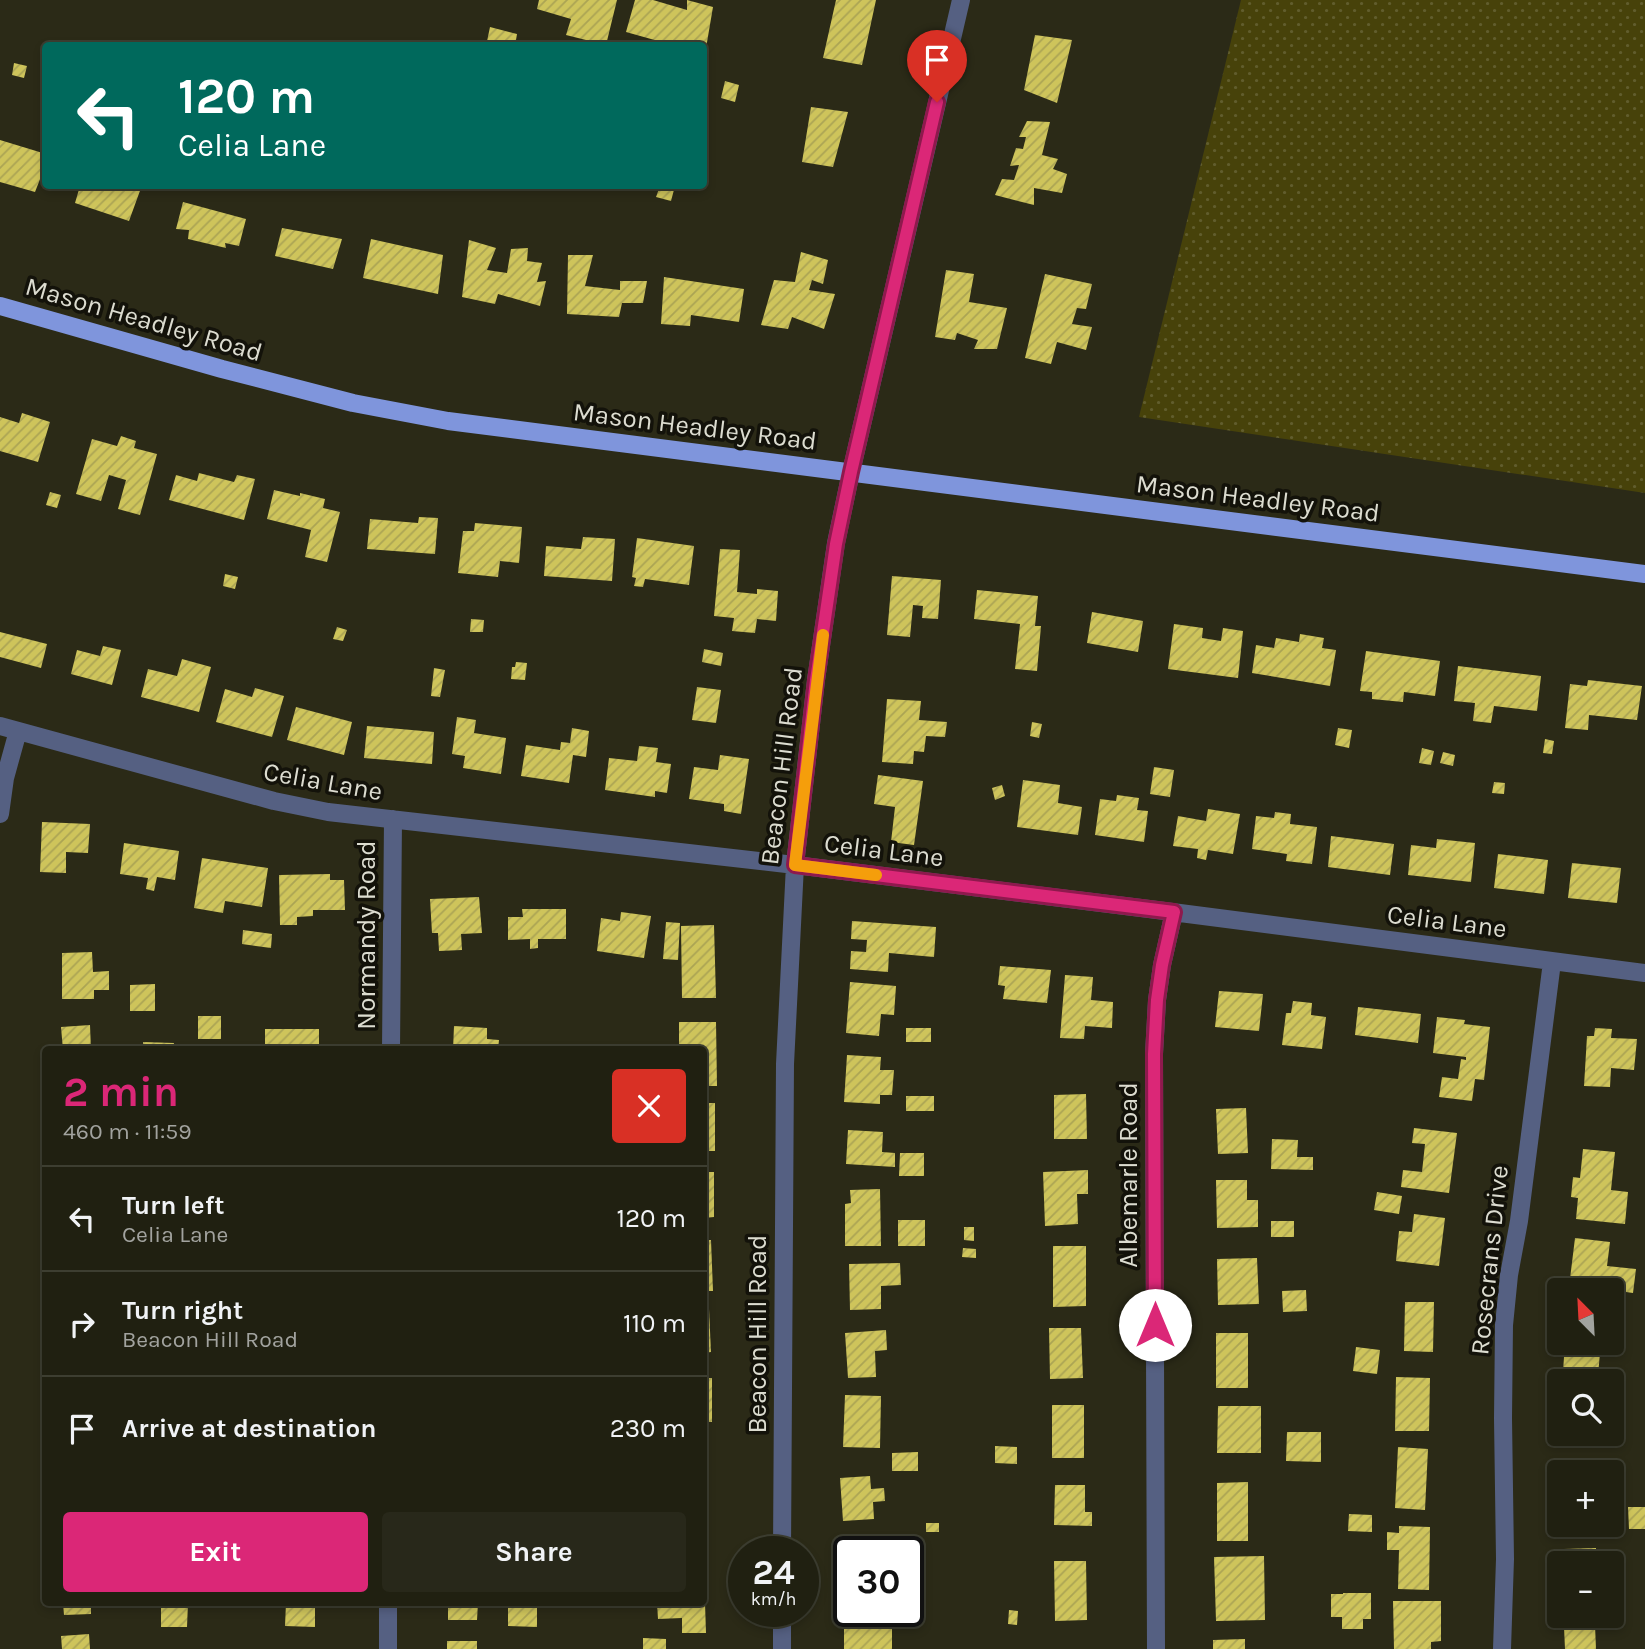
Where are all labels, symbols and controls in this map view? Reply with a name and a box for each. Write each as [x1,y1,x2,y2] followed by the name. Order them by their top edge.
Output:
[907,30,967,102] pin
[918,41,956,79] icon: arrive
[178,68,315,125] text: 120 m
[63,70,154,161] icon: left
[178,127,326,164] text: Celia Lane
[22,271,266,368] street label: Mason Headley Road
[571,396,819,457] street label: Mason Headley Road
[1134,468,1382,529] street label: Mason Headley Road
[754,665,809,867] street label: Beacon Hill Road
[261,756,385,807] street label: Celia Lane
[822,828,946,873] street label: Celia Lane
[351,840,382,1030] street label: Normandy Road
[1385,899,1509,944] street label: Celia Lane
[63,1067,179,1117] text: 2 min
[612,1069,686,1143] button: close
[1113,1082,1144,1268] street label: Albemarle Road
[63,1118,192,1145] text: 460 m · 11:59
[1464,1164,1515,1356] street label: Rosecrans Drive
[122,1190,224,1221] text: Turn left
[63,1200,101,1238] icon: left
[616,1203,686,1234] text: 120 m
[122,1221,228,1248] text: Celia Lane
[742,1234,773,1434] street label: Beacon Hill Road
[1547,1278,1624,1354] north arrow
[1547,1278,1624,1628] map controls
[1118,1288,1192,1362] position arrow
[122,1295,243,1326] text: Turn right
[63,1305,101,1343] icon: right
[623,1308,686,1339] text: 110 m
[122,1326,298,1353] text: Beacon Hill Road
[1547,1369,1624,1446] button: search
[63,1410,101,1448] icon: arrive
[122,1413,376,1444] text: Arrive at destination
[610,1413,686,1444] text: 230 m
[1547,1460,1624,1537] button: +
[63,1512,368,1592] button: Exit
[382,1512,686,1592] button: Share
[833,1536,924,1627] speed limit sign: 30
[1547,1551,1624,1628] button: −
[753,1552,795,1593] text: 24
[751,1588,796,1610] text: km/h

